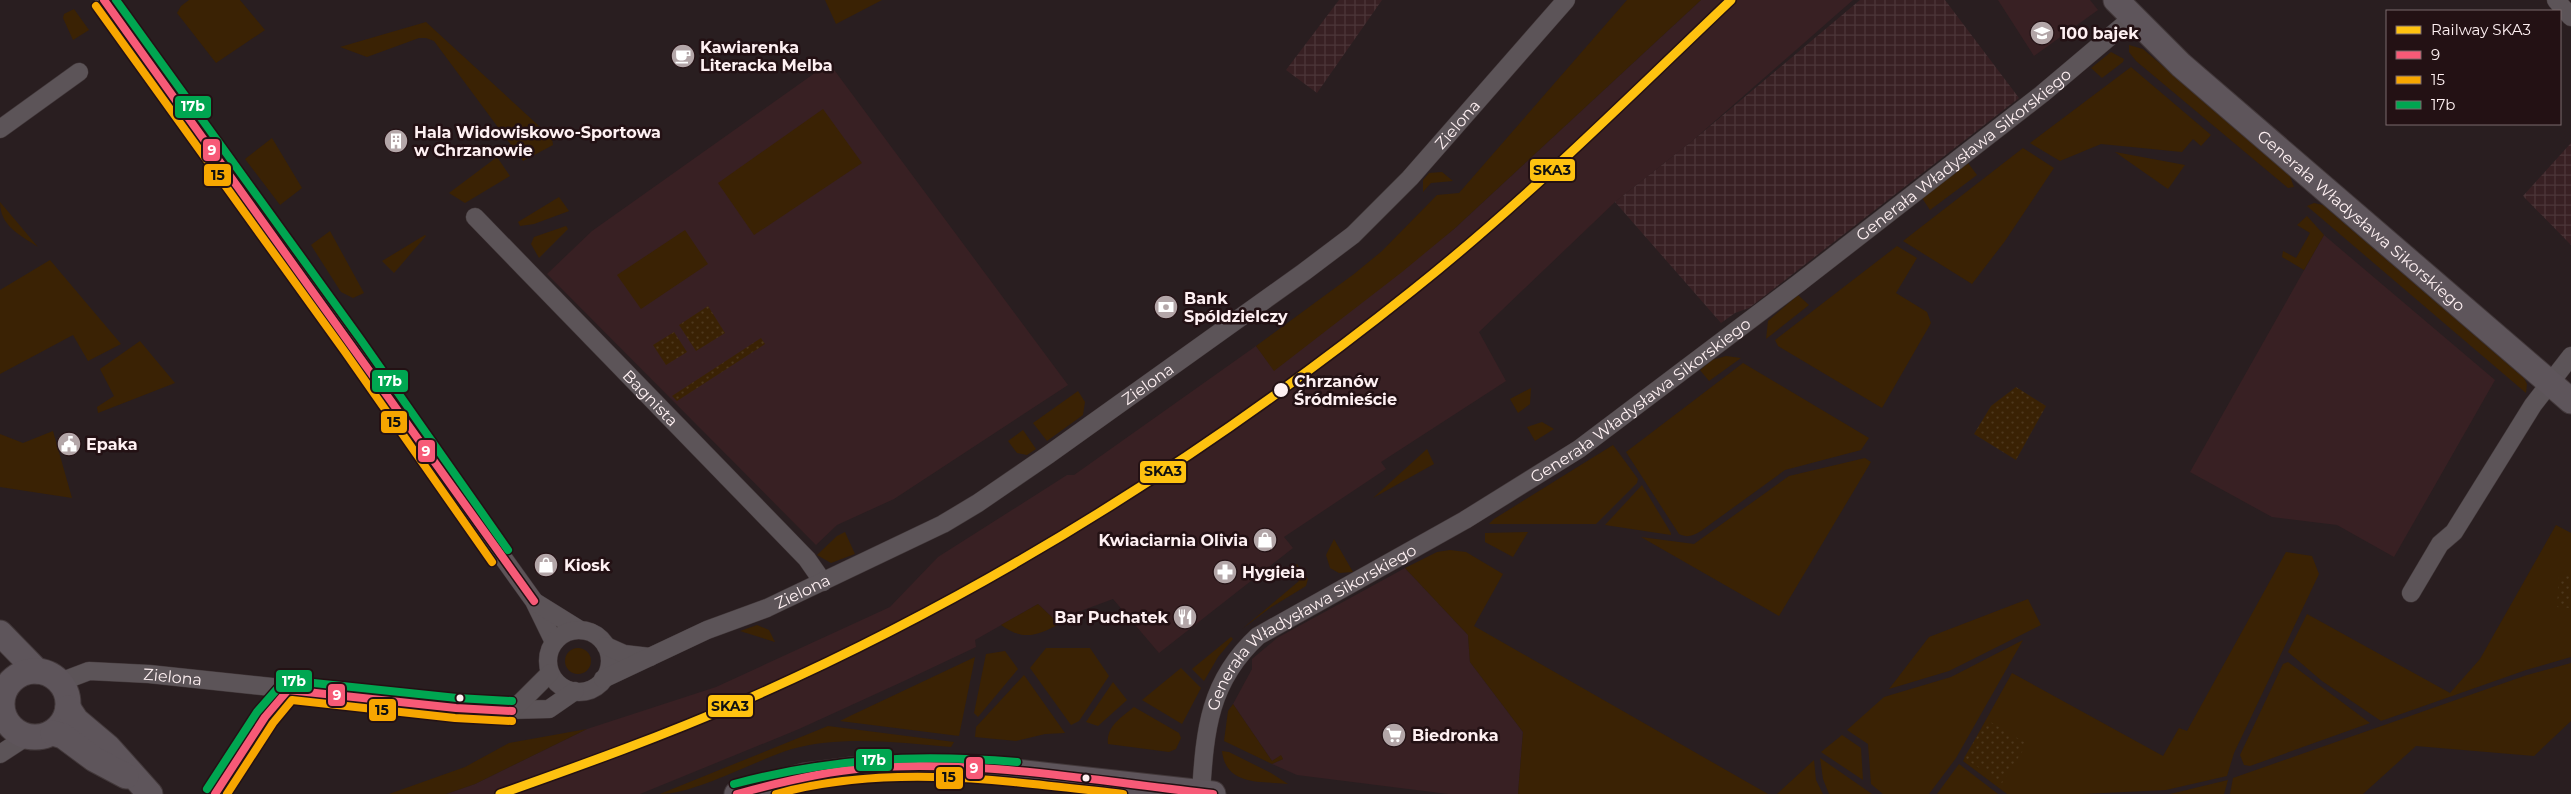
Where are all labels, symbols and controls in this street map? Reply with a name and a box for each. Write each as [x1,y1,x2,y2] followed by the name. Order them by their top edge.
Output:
[2386,10,2561,125] legend
[2029,20,2055,46] school or university icon: 100 bajek
[2431,20,2531,39] text: Railway SKA3
[2060,24,2139,43] place label: 100 bajek
[700,38,833,75] place label: Kawiarenka Literacka Melba
[670,43,696,69] cafe icon: Kawiarenka Literacka Melba
[2431,45,2440,64] text: 9
[1852,64,2075,245] street label: Generała Władysława Sikorskiego
[2431,70,2445,89] text: 15
[174,95,212,119] line badge: 17b
[2431,95,2455,114] text: 17b
[1431,96,1484,153] street label: Zielona
[181,97,205,115] text: 17b
[414,123,661,160] place label: Hala Widowiskowo-Sportowa w Chrzanowie
[2254,126,2469,315] street label: Generała Władysława Sikorskiego
[383,128,409,154] building icon: Hala Widowiskowo-Sportowa w Chrzanowie
[202,138,221,162] line badge: 9
[208,141,217,159] text: 9
[1529,158,1576,182] line badge: SKA3
[1533,161,1571,179] text: SKA3
[203,163,232,187] line badge: 15
[211,166,225,184] text: 15
[1184,289,1288,326] place label: Bank Spóldzielczy
[1153,294,1179,320] bank icon: Bank Spóldzielczy
[1527,314,1754,487] street label: Generała Władysława Sikorskiego
[1118,359,1177,409] street label: Zielona
[619,366,682,430] street label: Bagnista
[371,369,409,393] line badge: 17b
[378,372,402,390] text: 17b
[1294,372,1397,409] place label: Chrzanów Śródmieście
[1272,381,1290,399] marker: Chrzanów Śródmieście
[380,410,408,434] line badge: 15
[387,413,401,431] text: 15
[56,431,82,457] public building icon: Epaka
[86,435,138,454] place label: Epaka
[417,439,436,463] line badge: 9
[422,442,431,460] text: 9
[1139,460,1187,484] line badge: SKA3
[1144,462,1182,480] text: SKA3
[1252,527,1278,553] shop icon: Kwiaciarnia Olivia
[1098,531,1248,550] place label: Kwiaciarnia Olivia
[1203,540,1420,713] street label: Generała Władysława Sikorskiego
[533,552,559,578] shop icon: Kiosk
[564,556,611,575] place label: Kiosk
[1212,559,1238,585] pharmacy icon: Hygieia
[1242,563,1305,582] place label: Hygieia
[772,570,833,612] street label: Zielona
[1172,604,1198,630] restaurant icon: Bar Puchatek
[1054,608,1169,627] place label: Bar Puchatek
[143,664,203,689] street label: Zielona
[275,669,313,693] line badge: 17b
[282,672,306,690] text: 17b
[327,683,346,707] line badge: 9
[333,686,342,704] text: 9
[455,693,465,703] unlabelled marker
[707,694,754,718] line badge: SKA3
[711,697,749,715] text: SKA3
[368,698,397,722] line badge: 15
[375,701,389,719] text: 15
[1381,722,1407,748] supermarket icon: Biedronka
[1412,726,1499,745] place label: Biedronka
[855,748,893,772] line badge: 17b
[862,751,886,769] text: 17b
[965,756,984,780] line badge: 9
[970,759,979,777] text: 9
[935,766,964,790] line badge: 15
[942,768,956,786] text: 15
[1081,773,1091,783] unlabelled marker

